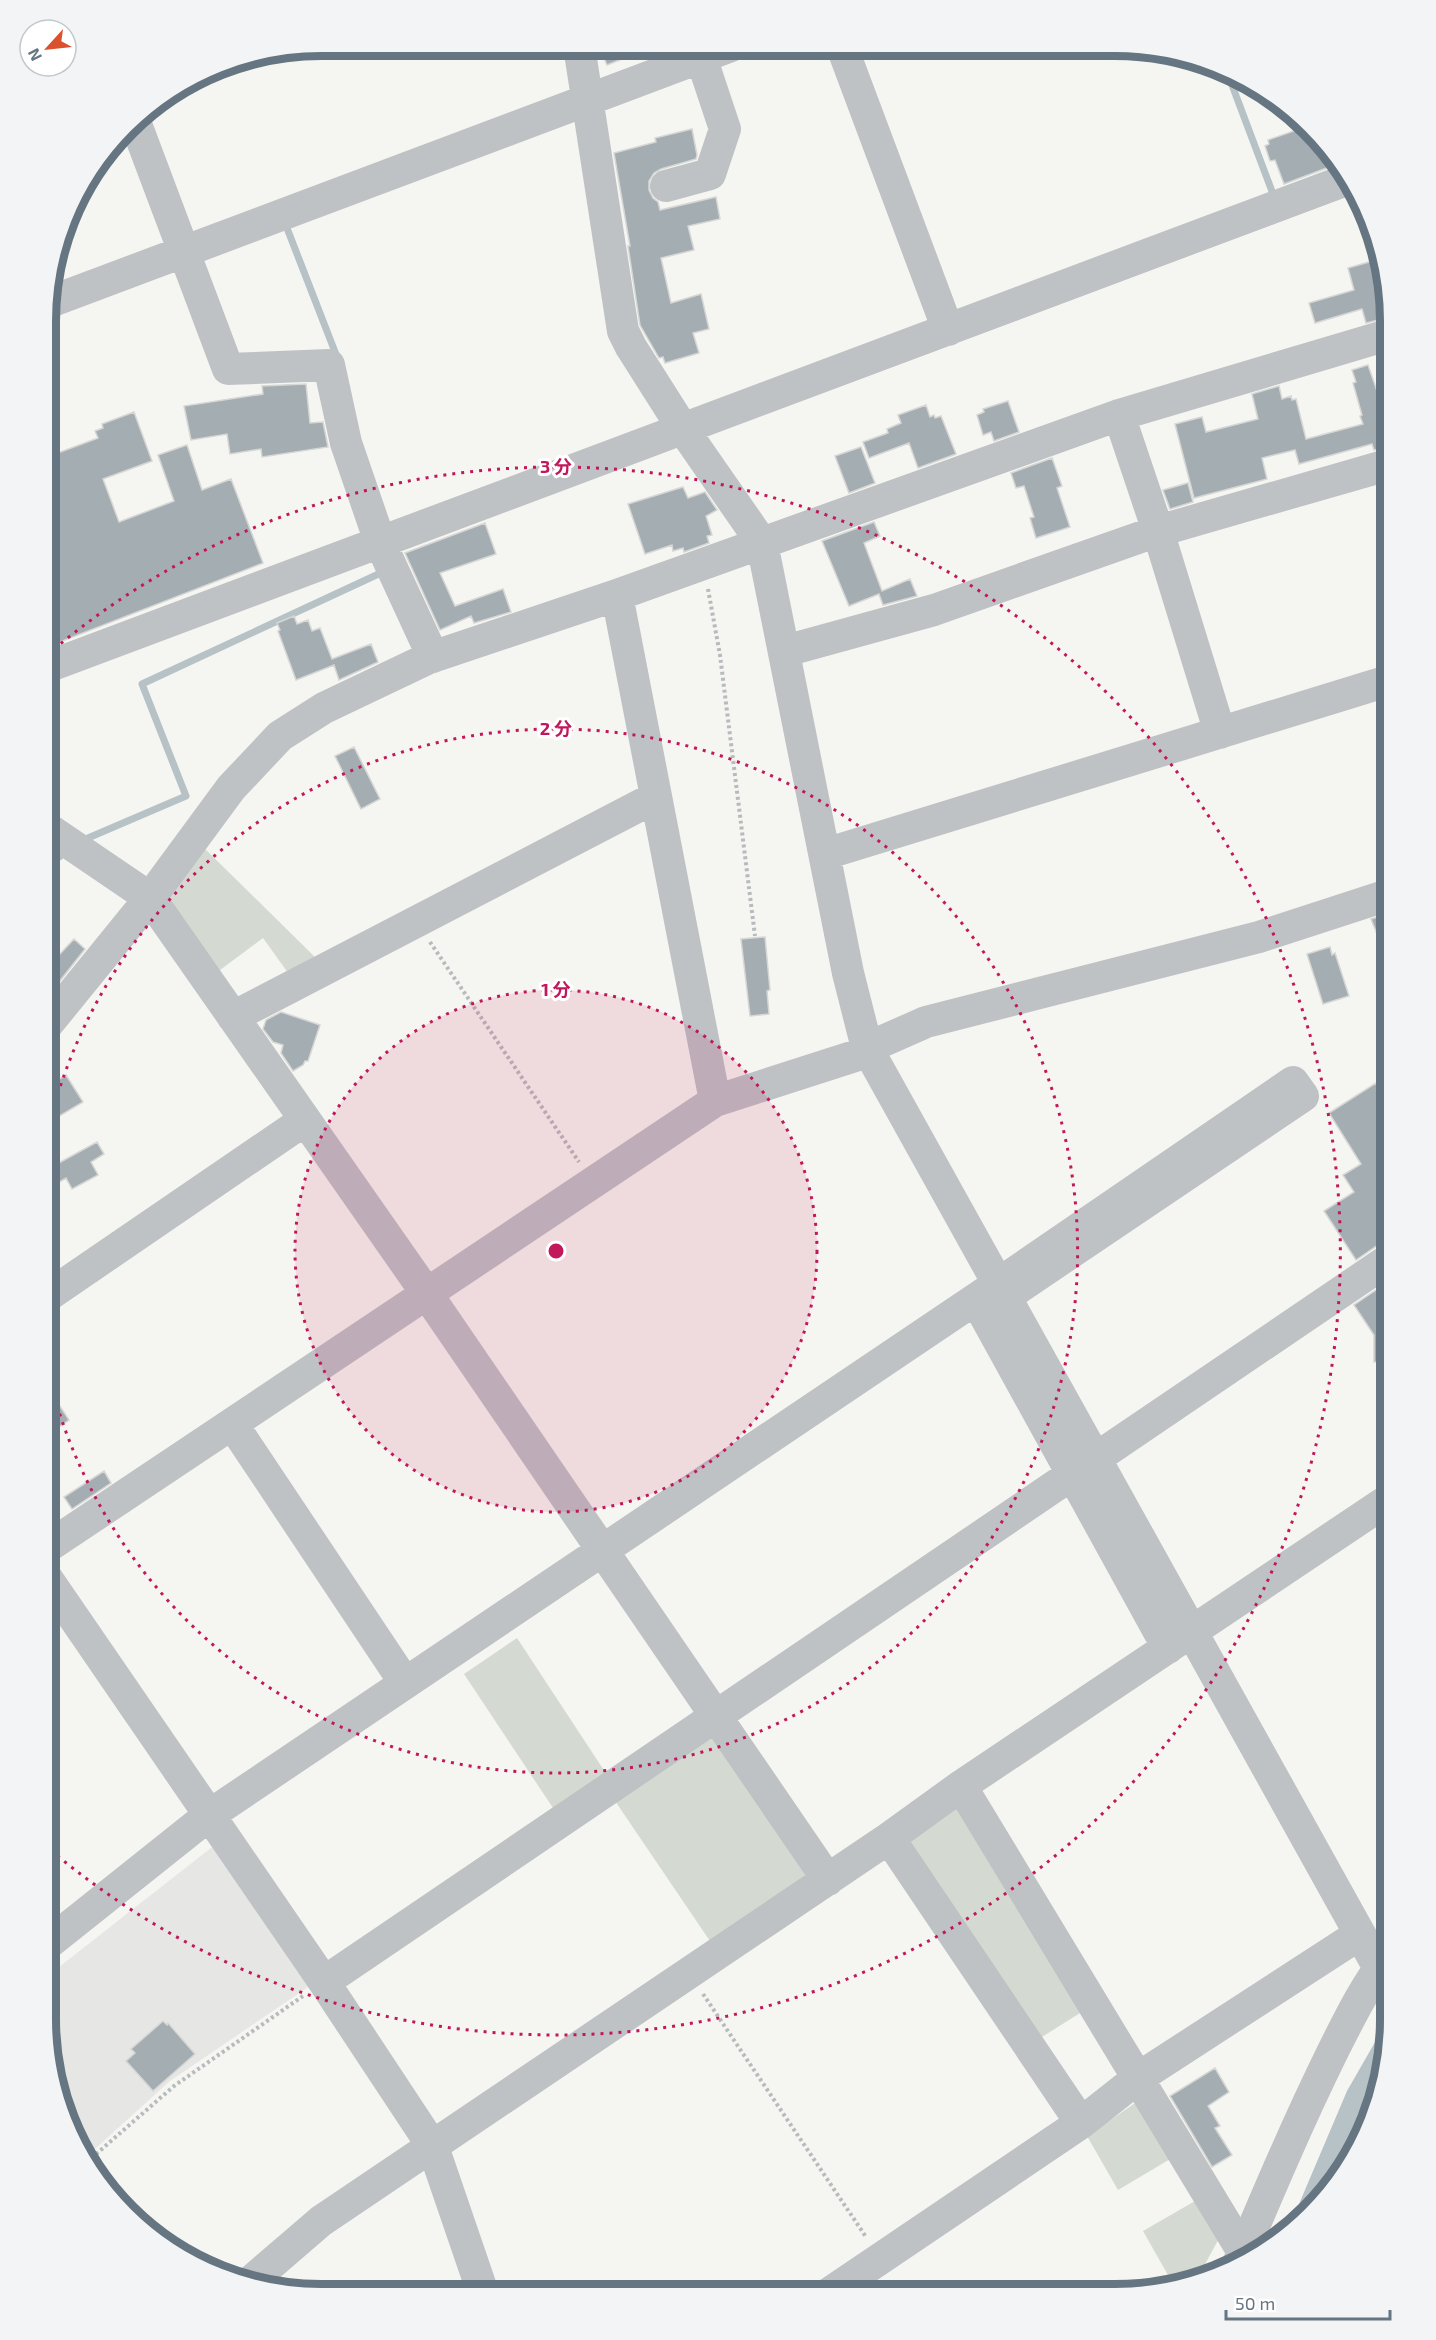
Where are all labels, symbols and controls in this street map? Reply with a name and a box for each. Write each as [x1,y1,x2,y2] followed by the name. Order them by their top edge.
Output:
[18,18,78,78] north arrow
[23,46,45,65] text: N
[540,455,572,477] text: 3 分
[540,717,572,739] text: 2 分
[541,978,571,1000] text: 1 分
[546,1241,566,1261] centre of rings
[1226,2283,1390,2321] scale bar
[1235,2292,1275,2314] text: 50 m

